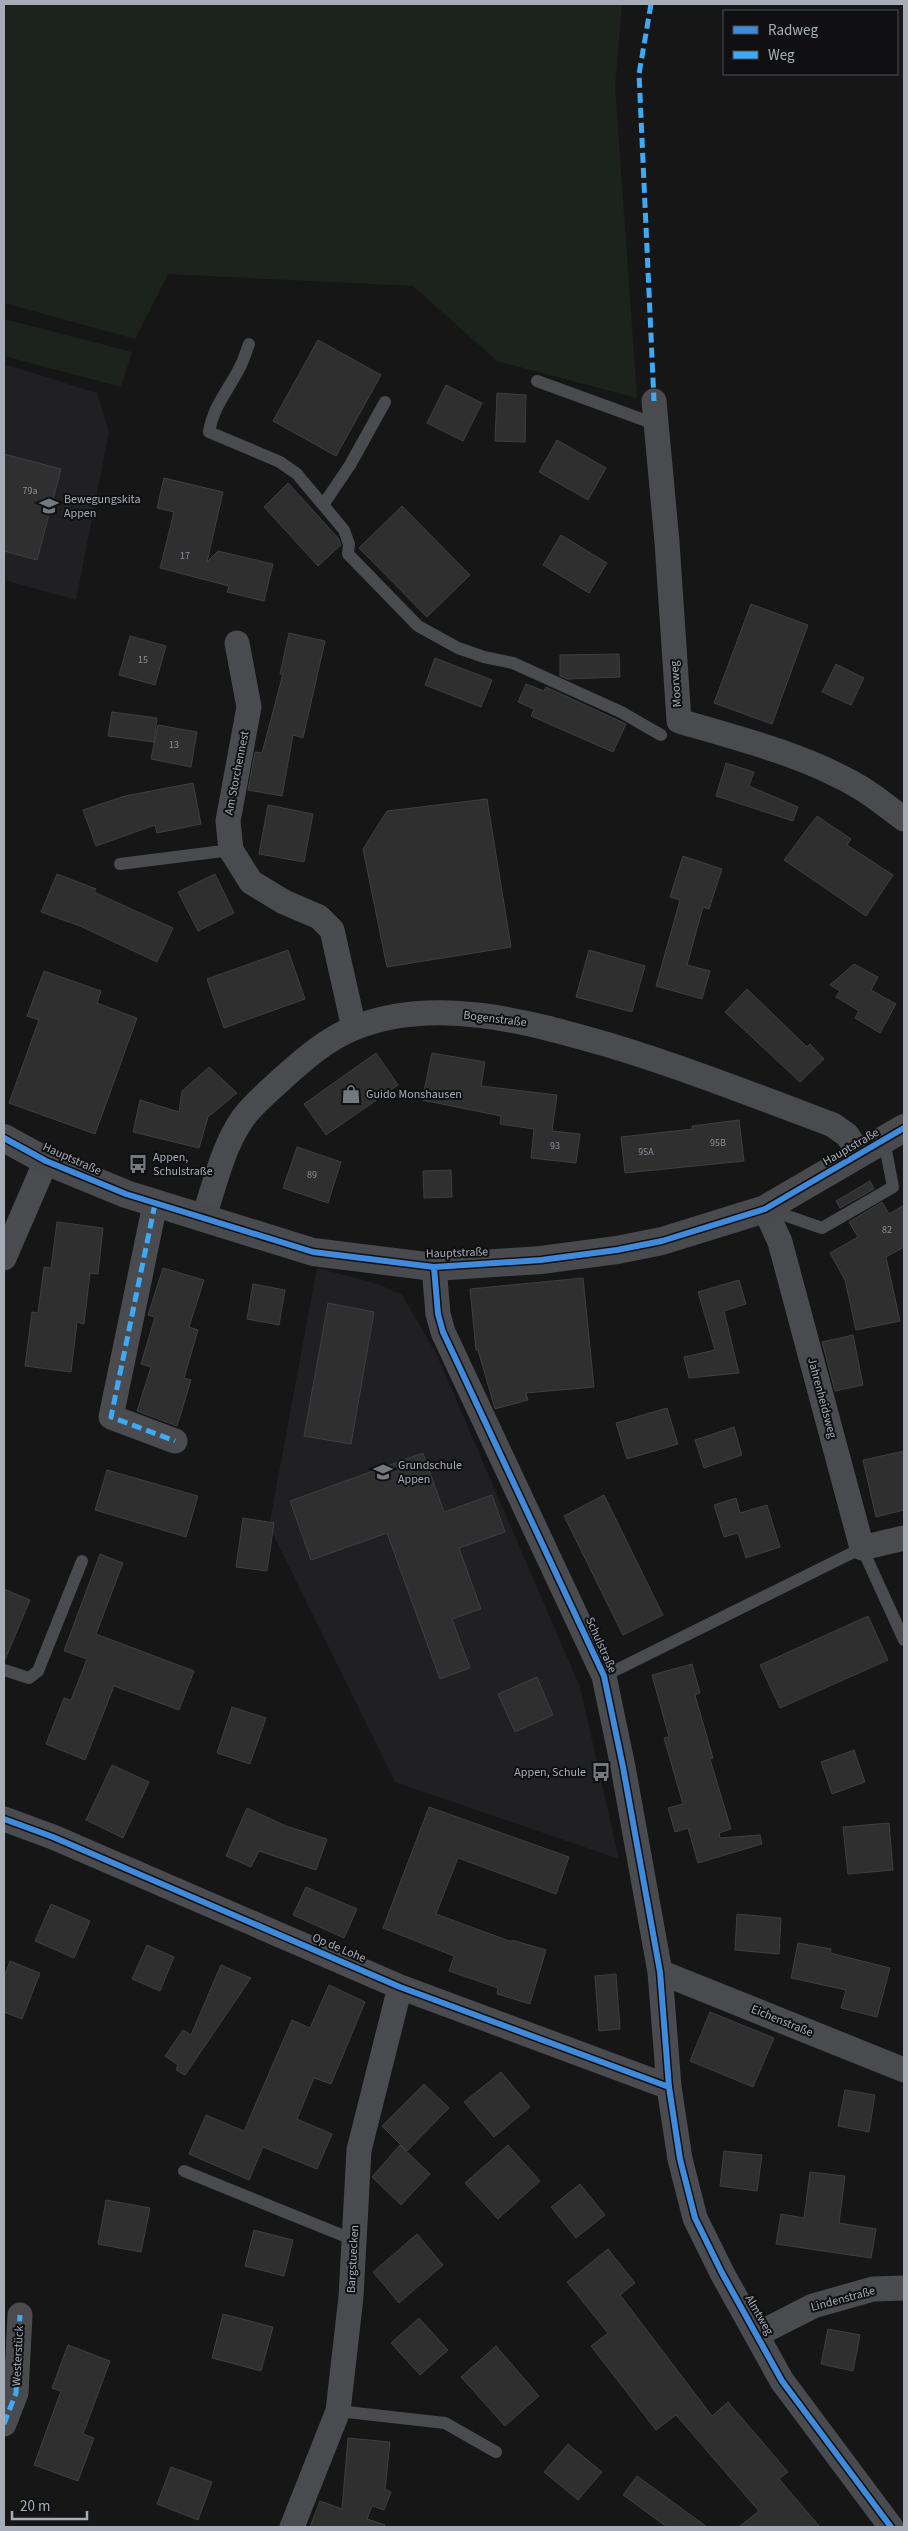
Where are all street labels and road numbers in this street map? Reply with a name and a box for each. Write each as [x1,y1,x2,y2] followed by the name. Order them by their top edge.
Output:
[666,660,686,708] street label: Moorweg
[221,730,253,816] street label: Am Storchennest
[462,1007,528,1031] street label: Bogenstraße
[820,1124,882,1170] street label: Hauptstraße
[40,1139,104,1179] street label: Hauptstraße
[426,1243,489,1263] street label: Hauptstraße
[803,1356,841,1440] street label: Jahrenheidsweg
[581,1614,621,1676] street label: Schulstraße
[310,1929,368,1967] street label: Op de Lohe
[748,2001,816,2041] street label: Eichenstraße
[343,2224,363,2294] street label: Bargstuecken
[809,2282,877,2316] street label: Lindenstraße
[741,2292,777,2338] street label: Almtweg
[8,2325,28,2387] street label: Westerstück

